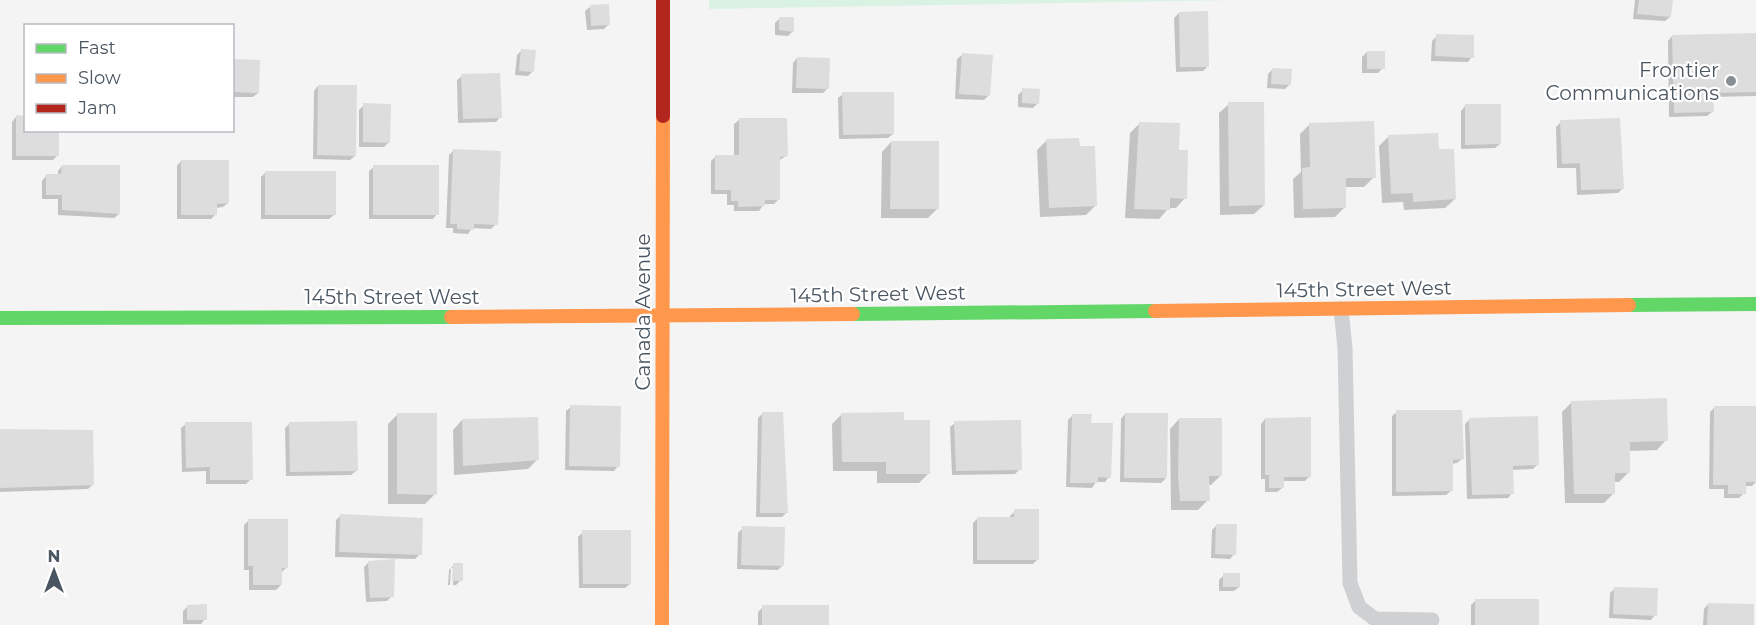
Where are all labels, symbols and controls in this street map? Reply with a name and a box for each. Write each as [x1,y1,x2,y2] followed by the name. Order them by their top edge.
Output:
[24,24,234,132] legend
[78,37,116,59] text: Fast
[1546,58,1719,105] place label: Frontier Communications
[78,67,121,89] text: Slow
[1724,74,1738,88] marker: Frontier Communications
[77,97,117,119] text: Jam
[631,233,655,391] street label: Canada Avenue
[1276,275,1452,303] street label: 145th Street West
[790,280,966,308] street label: 145th Street West
[304,285,480,309] street label: 145th Street West
[24,541,84,601] north arrow
[48,547,60,566] text: N

